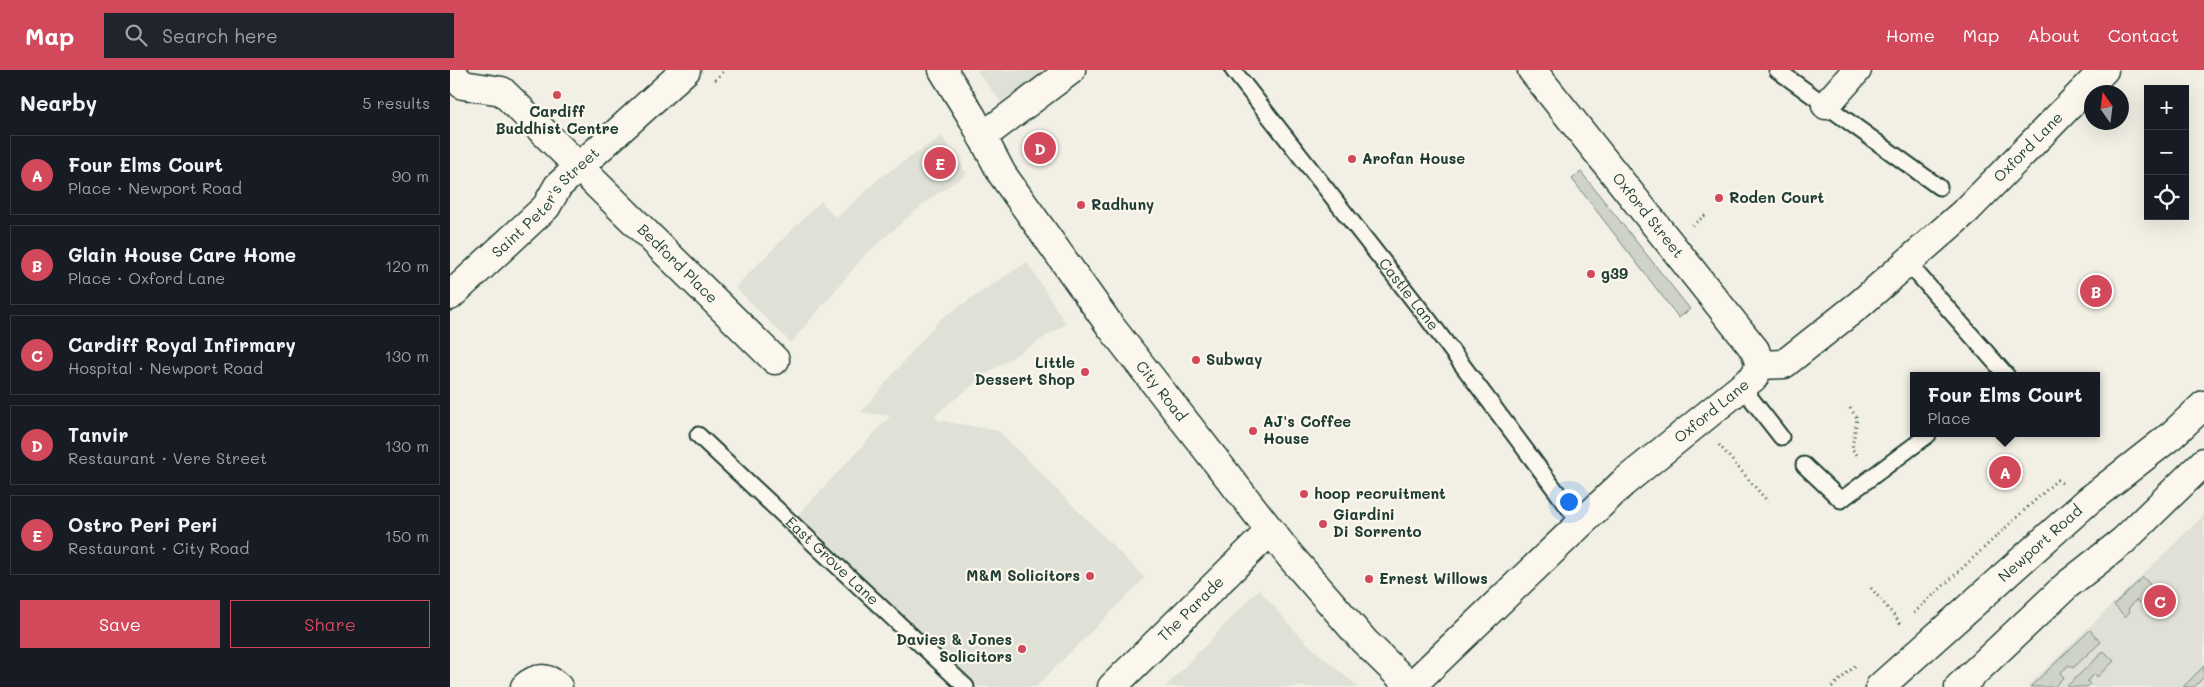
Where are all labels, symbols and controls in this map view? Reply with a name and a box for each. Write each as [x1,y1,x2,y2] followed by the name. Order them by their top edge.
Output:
[104,13,454,58] search box
[25,20,74,51] text: Map
[122,21,150,49] icon: search
[162,23,278,48] text: Search here
[1886,23,1935,47] text: Home
[1963,23,1999,47] text: Map
[2027,23,2080,47] text: About
[2108,23,2179,47] text: Contact
[2084,85,2129,130] north arrow
[2144,85,2189,220] map controls
[2144,85,2189,130] button: +
[20,89,97,116] text: Nearby
[551,89,563,101] marker: Cardiff Buddhist Centre
[362,92,430,113] text: 5 results
[495,101,619,138] place label: Cardiff Buddhist Centre
[1989,107,2067,186] street label: Oxford Lane
[1024,129,1056,167] pin: D
[2144,130,2189,175] button: −
[487,143,603,262] street label: Saint Peter's Street
[924,144,956,182] pin: E
[1362,148,1465,168] place label: Arofan House
[68,152,223,177] text: Four Elms Court
[1346,153,1358,165] marker: Arofan House
[31,165,43,186] text: A
[392,165,429,186] text: 90 m
[1608,168,1689,262] street label: Oxford Street
[2144,175,2189,220] button: locate
[68,177,242,198] text: Place · Newport Road
[1729,187,1825,207] place label: Roden Court
[1713,192,1725,204] marker: Roden Court
[1091,194,1154,214] place label: Radhuny
[1075,199,1087,211] marker: Radhuny
[634,219,723,307] street label: Bedford Place
[68,242,296,267] text: Glain House Care Home
[1375,253,1444,334] street label: Castle Lane
[32,255,42,276] text: B
[385,255,429,276] text: 120 m
[1601,263,1628,283] place label: g39
[68,267,225,288] text: Place · Oxford Lane
[1585,268,1597,280] marker: g39
[2080,272,2112,310] pin: B
[68,332,296,357] text: Cardiff Royal Infirmary
[31,345,43,366] text: C
[385,345,429,366] text: 130 m
[1206,349,1262,369] place label: Subway
[975,352,1075,389] place label: Little Dessert Shop
[1190,354,1202,366] marker: Subway
[1132,356,1192,425] street label: City Road
[68,357,263,378] text: Hospital · Newport Road
[1079,366,1091,378] marker: Little Dessert Shop
[1910,372,2100,437] popup
[1669,374,1753,447] street label: Oxford Lane
[1928,382,2082,407] text: Four Elms Court
[1928,407,1971,428] text: Place
[1263,411,1351,448] place label: AJ's Coffee House
[68,422,128,447] text: Tanvir
[1247,425,1259,437] marker: AJ's Coffee House
[31,435,43,456] text: D
[385,435,429,456] text: 130 m
[68,447,267,468] text: Restaurant · Vere Street
[1989,453,2021,491] pin: A
[1314,483,1446,503] place label: hoop recruitment
[1298,488,1310,500] marker: hoop recruitment
[1556,489,1582,515] your location
[1993,500,2086,586] street label: Newport Road
[1333,504,1422,541] place label: Giardini Di Sorrento
[68,512,218,537] text: Ostro Peri Peri
[782,512,884,609] street label: East Grove Lane
[1317,518,1329,530] marker: Giardini Di Sorrento
[32,525,42,546] text: E
[385,525,429,546] text: 150 m
[68,537,250,558] text: Restaurant · City Road
[966,565,1080,585] place label: M&M Solicitors
[1379,568,1488,588] place label: Ernest Willows
[1084,570,1096,582] marker: M&M Solicitors
[1153,571,1228,645] street label: The Parade
[1363,573,1375,585] marker: Ernest Willows
[2144,582,2176,620] pin: C
[20,600,220,648] button: Save
[230,600,430,648] button: Share
[896,629,1012,666] place label: Davies & Jones Solicitors
[1016,643,1028,655] marker: Davies & Jones Solicitors

